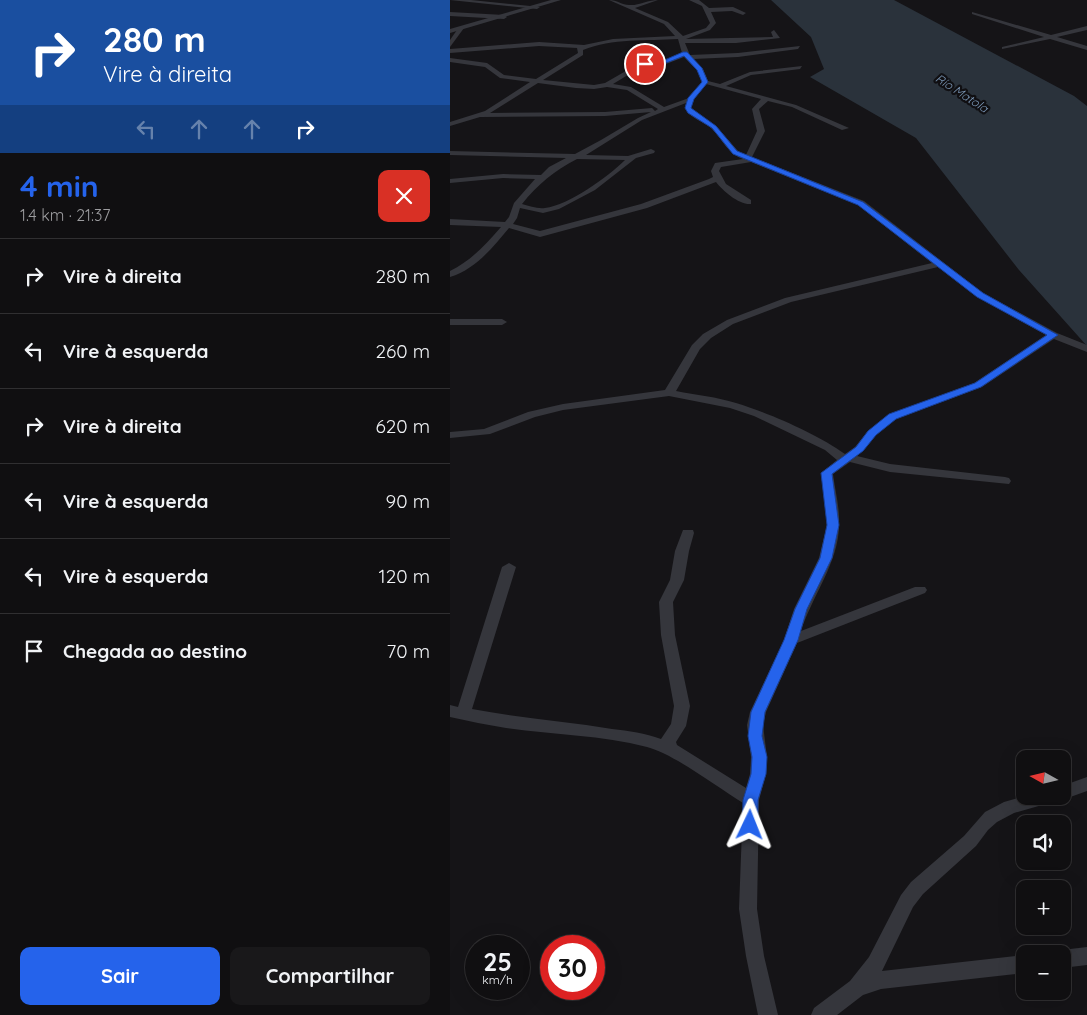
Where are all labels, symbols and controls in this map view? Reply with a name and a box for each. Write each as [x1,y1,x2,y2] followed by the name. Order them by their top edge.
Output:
[103,17,206,61] text: 280 m
[20,20,85,85] icon: right
[624,43,666,85] pin
[631,50,659,78] icon: arrive
[103,60,232,88] text: Vire à direita
[933,70,992,116] water label: Rio Matola
[132,115,160,143] icon: left
[185,115,213,143] icon: ahead
[238,115,266,143] icon: ahead
[291,115,319,143] icon: right
[20,167,99,205] text: 4 min
[378,170,430,222] button: close
[20,205,111,225] text: 1.4 km · 21:37
[20,262,48,290] icon: right
[63,264,182,288] text: Vire à direita
[375,264,430,288] text: 280 m
[20,337,48,365] icon: left
[63,339,208,363] text: Vire à esquerda
[375,339,430,363] text: 260 m
[20,412,48,440] icon: right
[63,414,182,438] text: Vire à direita
[375,414,430,438] text: 620 m
[20,487,48,515] icon: left
[63,489,208,513] text: Vire à esquerda
[386,489,430,513] text: 90 m
[20,562,48,590] icon: left
[63,564,208,588] text: Vire à esquerda
[379,564,430,588] text: 120 m
[20,637,48,665] icon: arrive
[63,639,247,663] text: Chegada ao destino
[386,639,430,663] text: 70 m
[1016,750,1071,805] north arrow
[1016,750,1071,1000] map controls
[723,798,775,850] position arrow
[1016,815,1071,870] button: sound
[1016,880,1071,935] button: +
[540,935,605,1000] speed limit sign: 30
[1016,945,1071,1000] button: −
[483,946,512,977] text: 25
[20,947,220,1005] button: Sair
[230,947,430,1005] button: Compartilhar
[482,972,513,987] text: km/h

